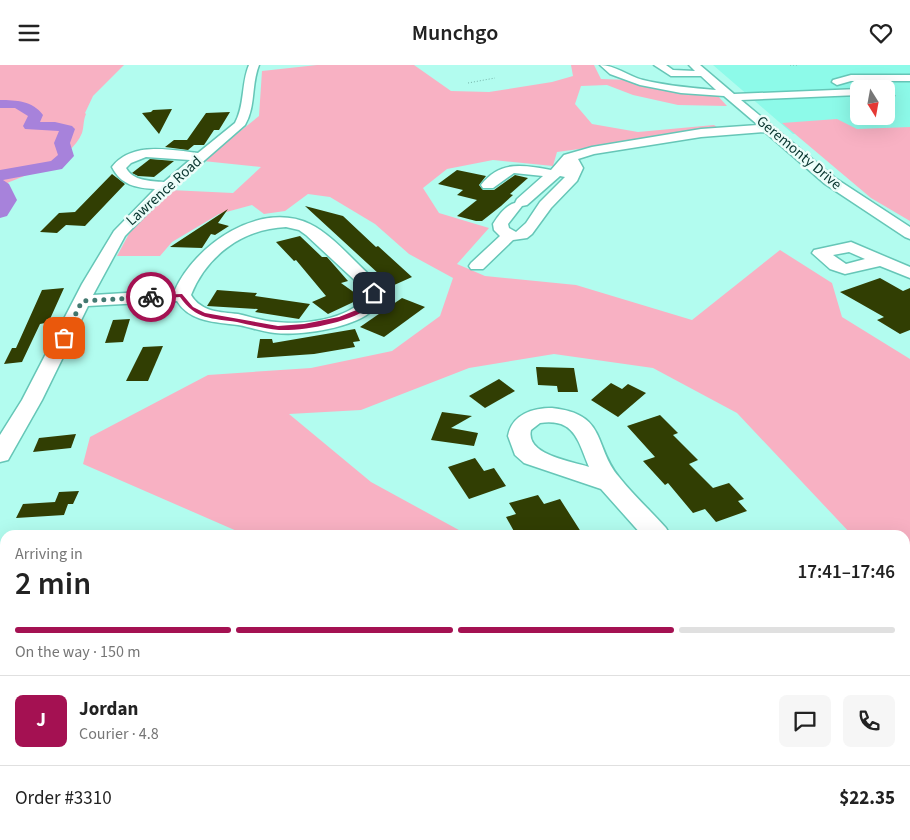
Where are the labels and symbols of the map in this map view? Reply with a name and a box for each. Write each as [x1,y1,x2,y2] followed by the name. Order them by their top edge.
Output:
[850,80,895,125] north arrow
[752,111,846,195] street label: Geremonty Drive
[121,151,207,231] street label: Lawrence Road
[126,272,176,322] courier
[353,272,395,314] pin
[43,317,85,359] pin

